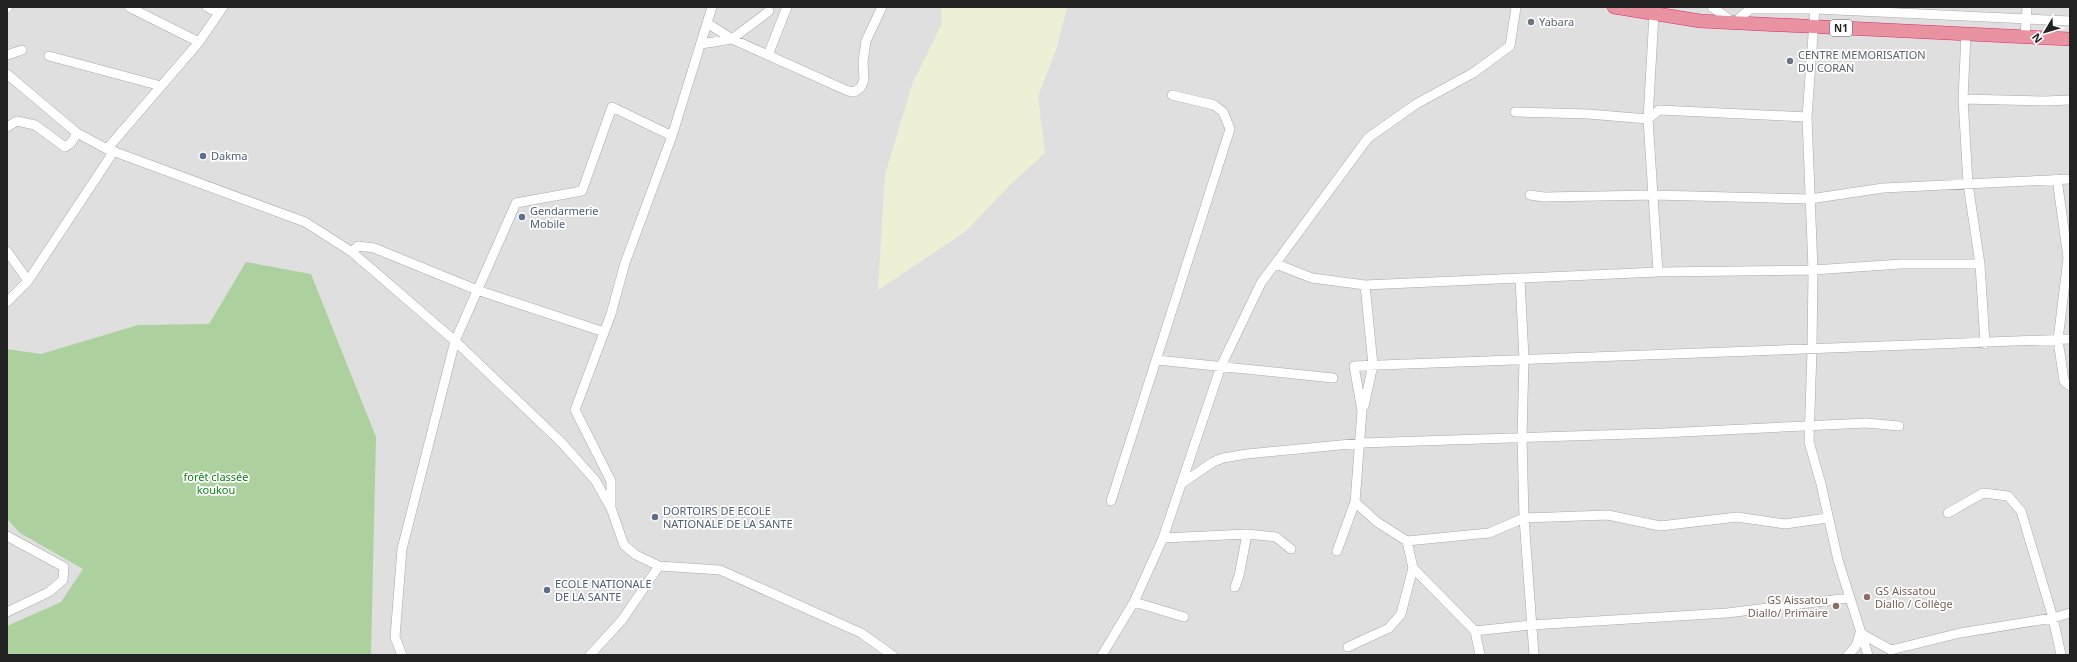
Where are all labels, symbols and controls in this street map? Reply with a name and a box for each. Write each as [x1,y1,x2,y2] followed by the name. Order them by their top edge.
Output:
[2025,12,2065,52] north arrow
[1539,14,1574,29] place label: Yabara
[1526,17,1536,27] marker: Yabara
[1830,20,1852,36] road number: N1
[2028,30,2045,47] text: N
[1798,47,1926,75] place label: CENTRE MEMORISATION DU CORAN
[1785,56,1795,66] marker: CENTRE MEMORISATION DU CORAN
[211,148,248,163] place label: Dakma
[198,151,208,161] marker: Dakma
[530,203,599,231] place label: Gendarmerie Mobile
[517,212,527,222] marker: Gendarmerie Mobile
[183,469,249,497] park label: forêt classée koukou
[663,503,793,531] place label: DORTOIRS DE ECOLE NATIONALE DE LA SANTE
[650,512,660,522] marker: DORTOIRS DE ECOLE NATIONALE DE LA SANTE
[555,576,652,604] place label: ECOLE NATIONALE DE LA SANTE
[1875,583,1953,611] place label: GS Aissatou Diallo / Collège
[542,585,552,595] marker: ECOLE NATIONALE DE LA SANTE
[1748,592,1828,620] place label: GS Aissatou Diallo/ Primaire
[1862,592,1872,602] marker: GS Aissatou Diallo / Collège
[1831,601,1841,611] marker: GS Aissatou Diallo/ Primaire

